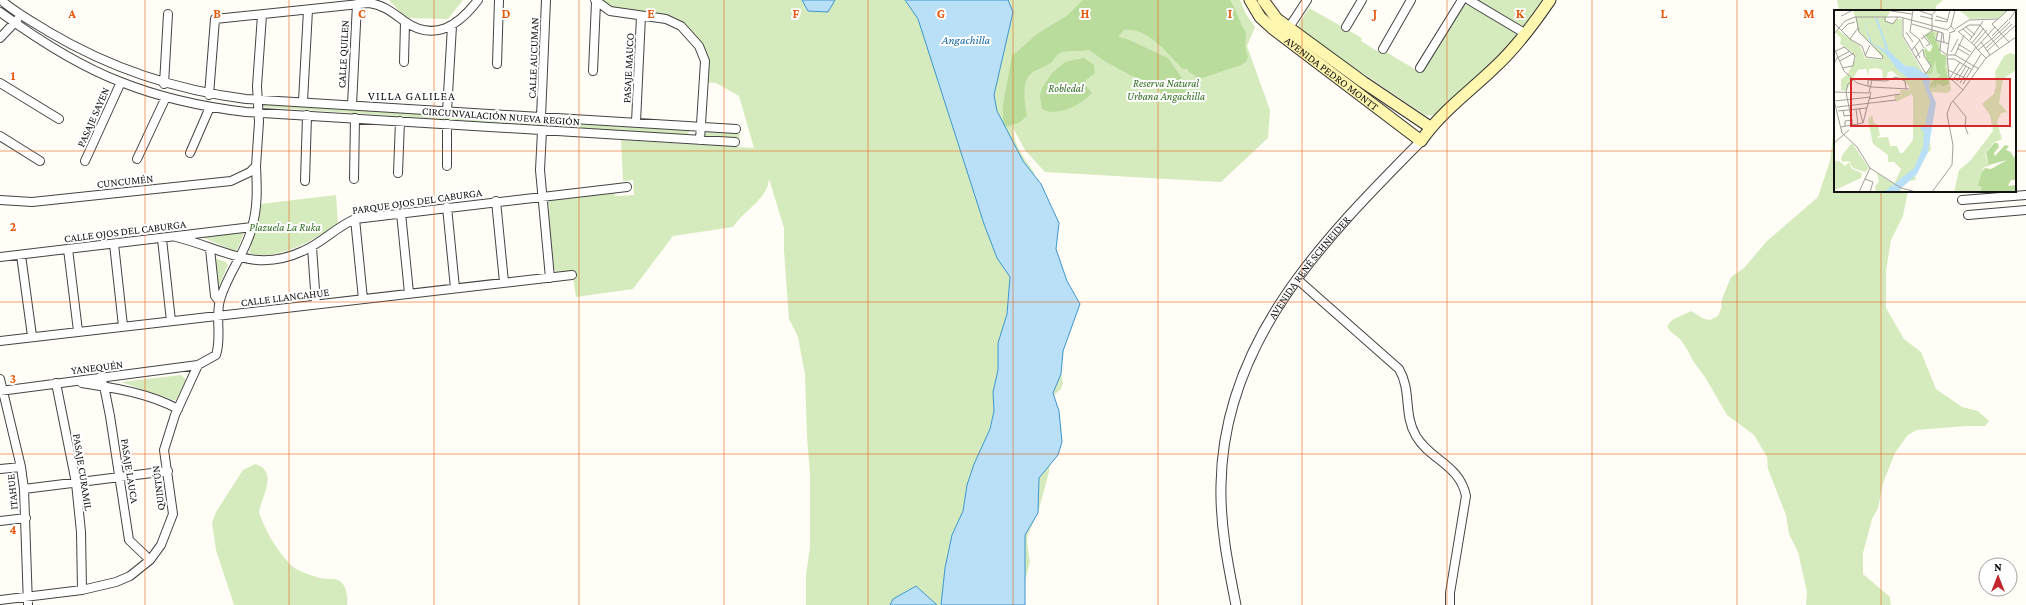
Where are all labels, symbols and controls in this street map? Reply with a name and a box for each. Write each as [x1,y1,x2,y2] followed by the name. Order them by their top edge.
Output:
[67,6,76,21] text: A
[213,6,221,21] text: B
[358,6,366,21] text: C
[502,6,511,21] text: D
[647,6,655,21] text: E
[793,6,800,21] text: F
[937,6,945,21] text: G
[1081,6,1090,21] text: H
[1228,6,1232,21] text: I
[1371,6,1377,21] text: J
[1516,6,1525,21] text: K
[1661,6,1668,21] text: L
[1803,6,1815,21] text: M
[1834,10,2016,192] inset map
[526,17,540,99] street label: CALLE AUCUMAN
[335,20,351,88] street label: CALLE QUILEN
[620,33,637,103] street label: PASAJE MAUCO
[941,33,991,47] water label: Angachilla
[1282,34,1381,113] street label: AVENIDA PEDRO MONTT
[11,68,16,83] text: 1
[1127,77,1205,103] park label: Reserva Natural Urbana Angachilla
[1048,82,1084,94] park label: Robledal
[74,85,112,149] street label: PASAJE SAYEN
[368,89,456,103] district label: VILLA GALILEA
[422,104,580,128] street label: CIRCUNVALACIÓN NUEVA REGIÓN
[96,172,154,190] street label: CUNCUMÉN
[351,186,484,217] street label: PARQUE OJOS DEL CABURGA
[1266,213,1353,321] street label: AVENIDA RENÉ SCHNEIDER
[63,217,188,245] street label: CALLE OJOS DEL CABURGA
[10,219,17,234] text: 2
[249,221,321,233] park label: Plazuela La Ruka
[240,286,330,308] street label: CALLE LLANCAHUE
[70,358,124,376] street label: YANEQUÉN
[10,371,16,386] text: 3
[70,433,95,512] street label: PASAJE CURAMIL
[118,438,141,505] street label: PASAJE LAUCA
[149,465,167,511] street label: QUINTÚN
[4,474,20,510] street label: ITAHUE
[9,522,17,537] text: 4
[1978,557,2018,597] north arrow
[1994,561,2002,573] text: N

